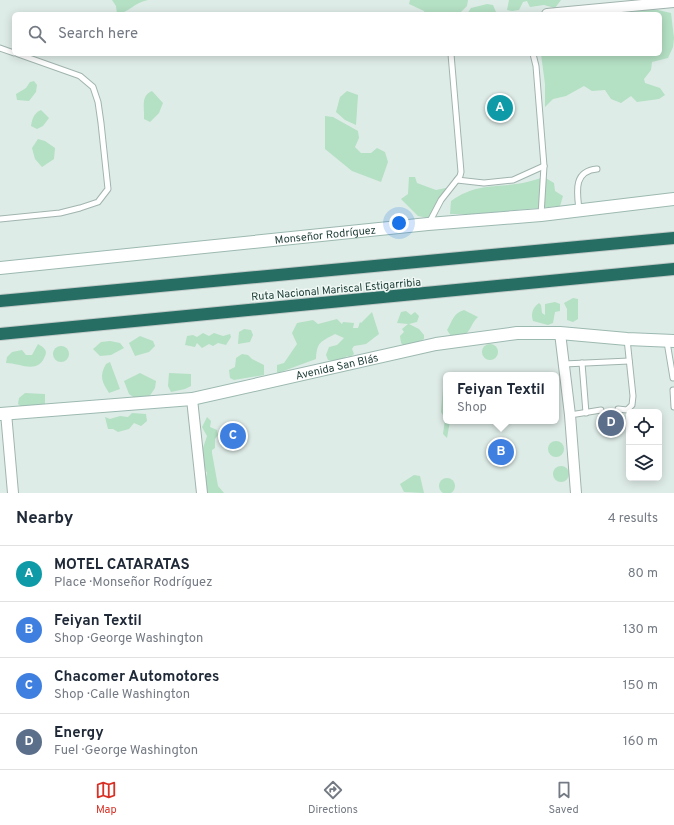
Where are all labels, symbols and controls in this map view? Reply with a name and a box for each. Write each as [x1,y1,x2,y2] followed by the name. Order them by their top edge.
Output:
[12,12,662,56] search box
[26,23,48,45] icon: search
[58,25,138,44] text: Search here
[487,93,513,123] pin: A
[389,213,409,233] your location
[274,223,377,248] street label: Monseñor Rodríguez
[251,276,422,304] street label: Ruta Nacional Mariscal Estigarribia
[294,351,380,383] street label: Avenida San Blás
[443,372,559,424] popup
[457,381,545,400] text: Feiyan Textil
[457,400,487,416] text: Shop
[598,408,624,438] pin: D
[626,409,662,481] map controls
[626,409,662,445] button: locate
[220,421,246,451] pin: C
[488,437,514,467] pin: B
[626,445,662,481] button: layers
[16,508,73,530] text: Nearby
[608,511,658,527] text: 4 results
[54,556,190,575] text: MOTEL CATARATAS
[24,566,34,582] text: A
[628,566,658,582] text: 80 m
[54,575,212,591] text: Place · Monseñor Rodríguez
[54,612,142,631] text: Feiyan Textil
[25,622,33,638] text: B
[623,622,658,638] text: 130 m
[54,631,203,647] text: Shop · George Washington
[54,668,219,687] text: Chacomer Automotores
[25,678,33,694] text: C
[623,678,658,694] text: 150 m
[54,687,190,703] text: Shop · Calle Washington
[54,724,104,743] text: Energy
[24,734,34,750] text: D
[623,734,658,750] text: 160 m
[54,743,198,759] text: Fuel · George Washington
[95,779,117,817] tab: Map
[308,779,358,817] tab: Directions
[548,779,579,817] tab: Saved

